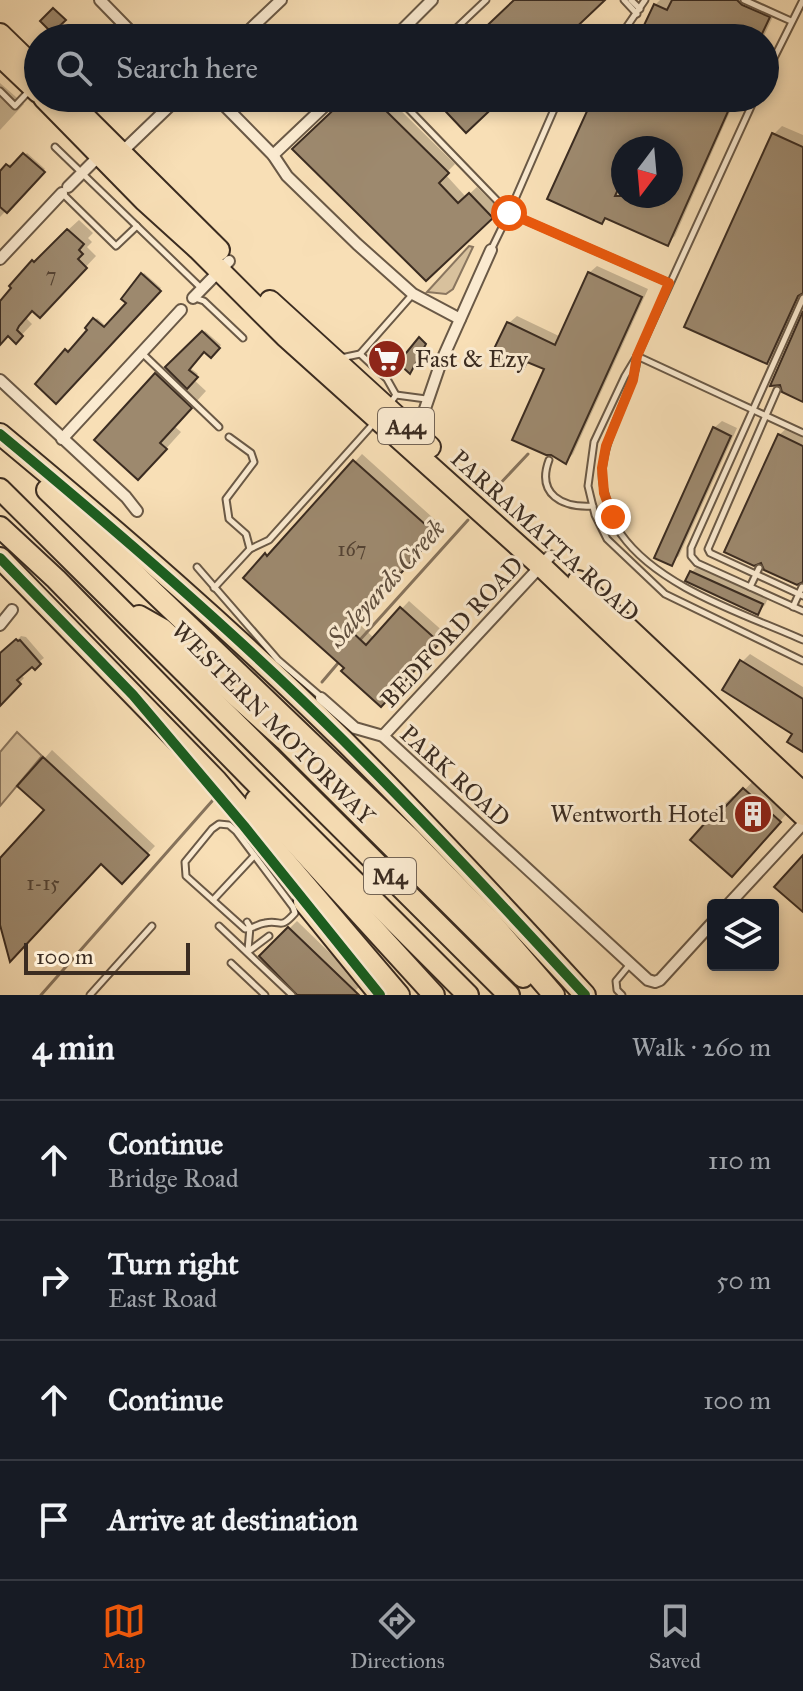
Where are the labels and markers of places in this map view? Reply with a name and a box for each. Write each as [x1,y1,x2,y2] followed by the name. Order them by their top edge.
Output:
[366,338,408,380] supermarket icon: Fast & Ezy
[415,344,528,374] place label: Fast & Ezy
[732,793,774,835] building icon: Wentworth Hotel
[550,799,726,829] place label: Wentworth Hotel

